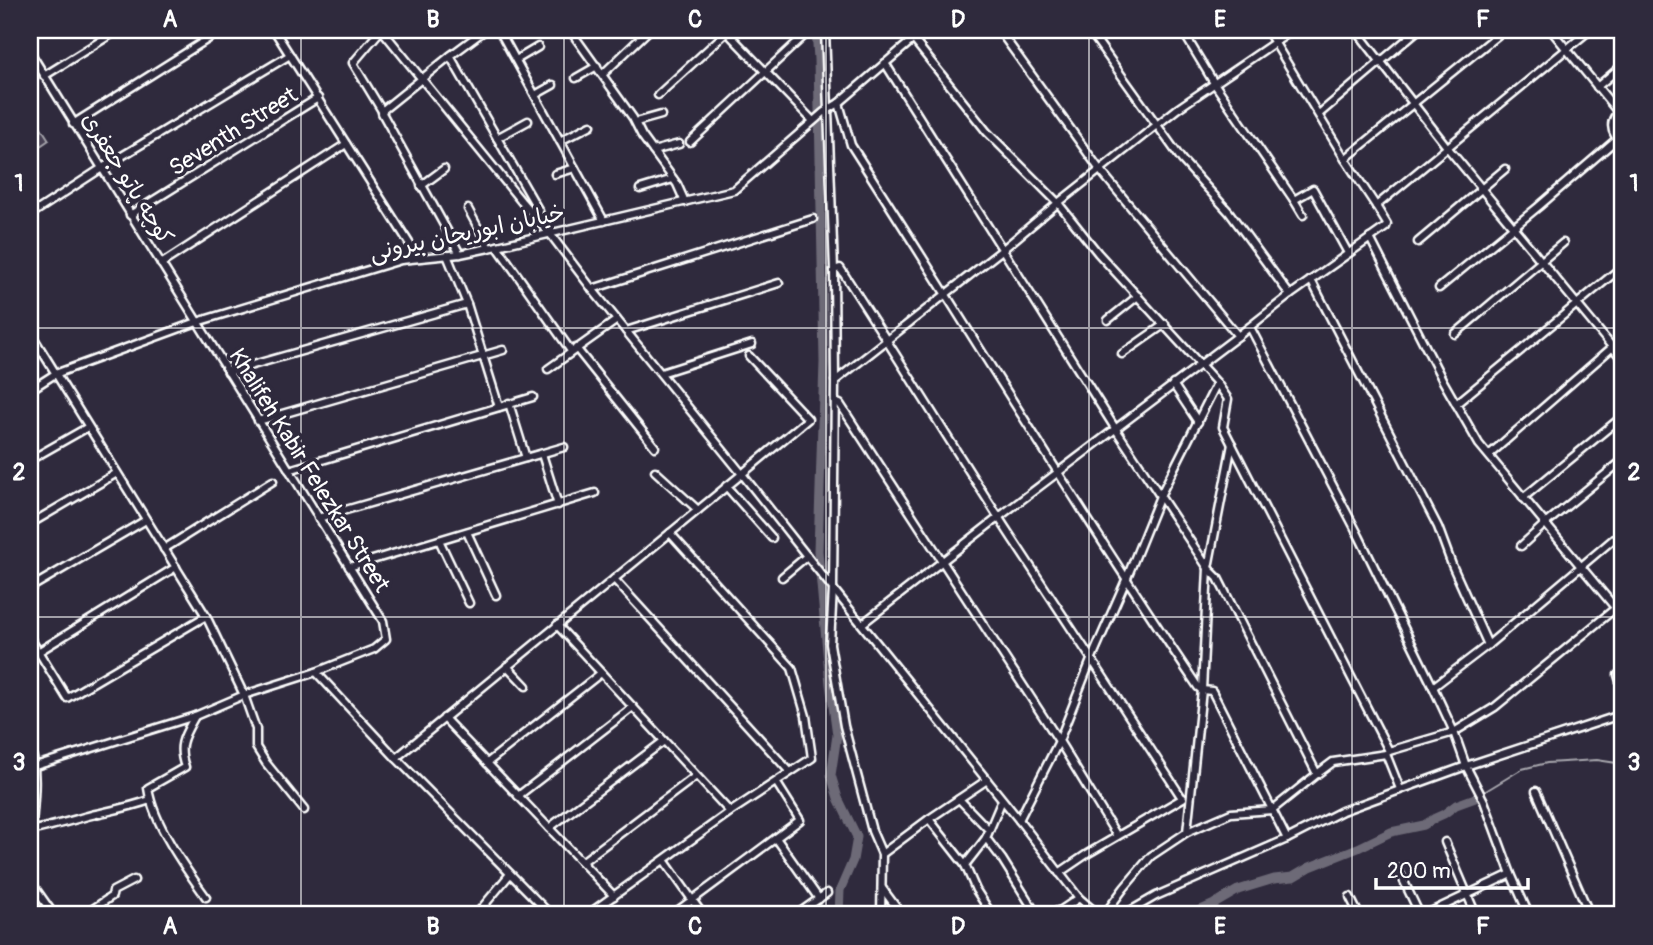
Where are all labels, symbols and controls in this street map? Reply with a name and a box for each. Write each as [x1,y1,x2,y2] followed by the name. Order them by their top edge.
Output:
[163,5,178,34] text: A
[426,5,440,34] text: B
[688,5,702,34] text: C
[951,5,965,34] text: D
[1214,5,1226,34] text: E
[1476,5,1490,34] text: F
[164,80,304,182] street label: Seventh Street
[75,107,180,250] street label: کوچه پاتو جعفری
[15,169,24,198] text: 1
[1630,169,1639,198] text: 1
[367,198,567,267] street label: خیابان ابوریحان بیرونی
[222,343,397,598] street label: Khalifeh Kabir Felezkar Street
[13,458,26,487] text: 2
[1628,458,1641,487] text: 2
[13,748,25,777] text: 3
[1628,748,1640,777] text: 3
[1376,847,1529,891] scale bar
[1387,858,1451,885] text: 200 m
[163,912,178,941] text: A
[426,912,440,941] text: B
[688,912,702,941] text: C
[951,912,965,941] text: D
[1214,912,1226,941] text: E
[1476,912,1490,941] text: F

